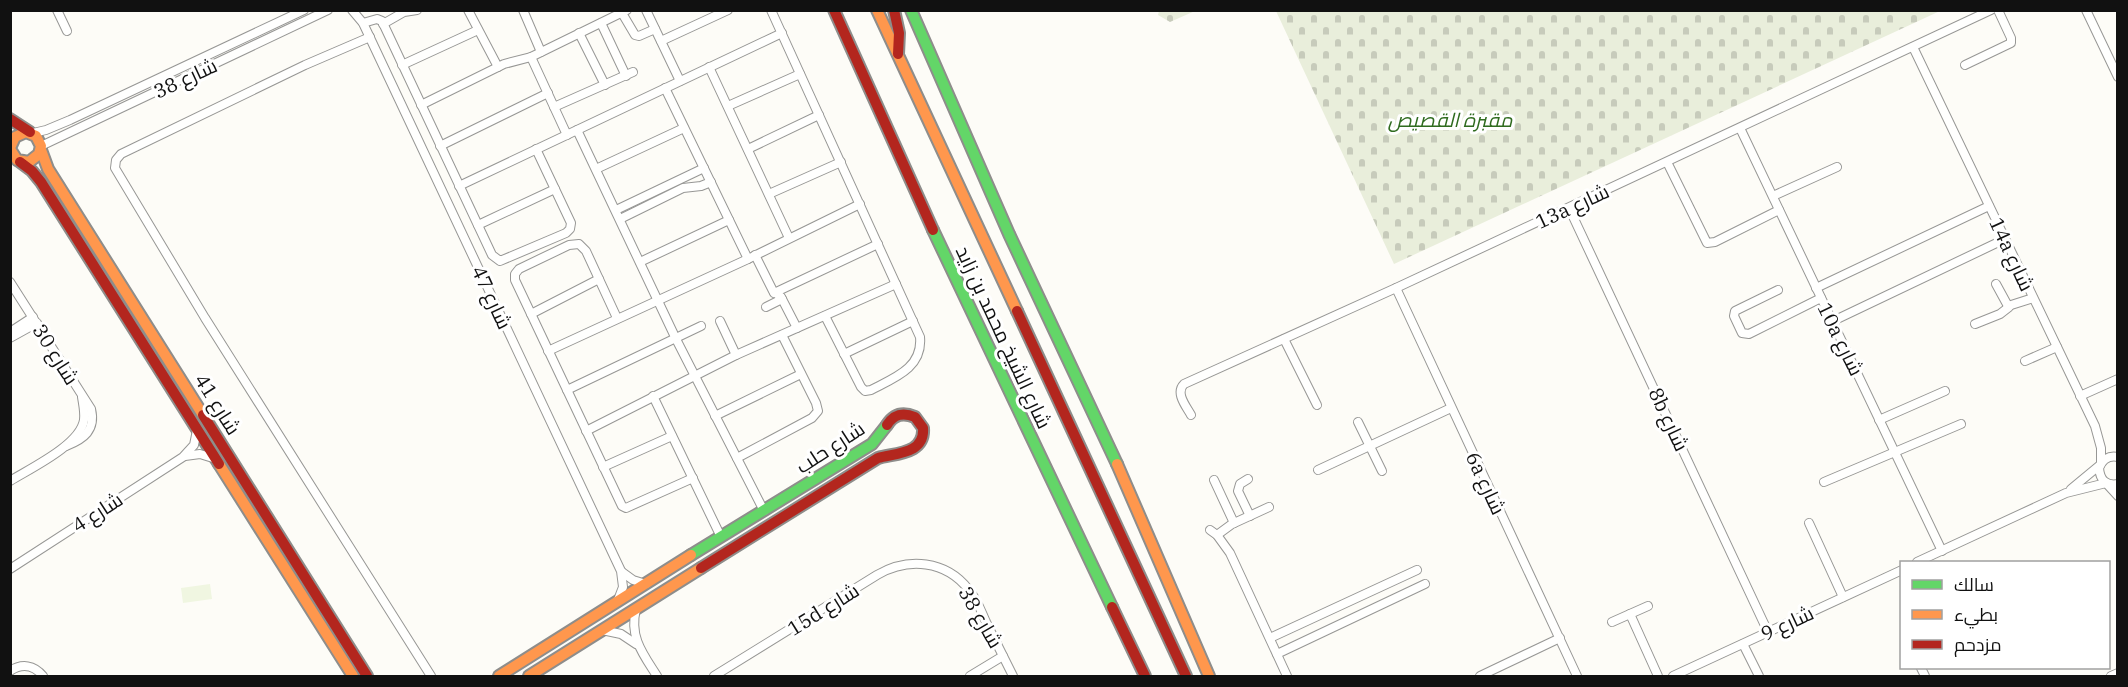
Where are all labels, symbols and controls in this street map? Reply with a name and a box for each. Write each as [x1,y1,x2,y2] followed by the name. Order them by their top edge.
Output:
[149,52,222,105] street label: شارع 38
[1388,106,1513,133] park label: مقبرة القصيص
[1531,177,1614,236] street label: 13a شارع
[1982,213,2041,296] street label: 14a شارع
[949,241,1058,433] street label: شارع الشيخ محمد بن زايد
[465,261,518,334] street label: شارع 47
[1811,298,1870,381] street label: 10a شارع
[26,318,85,390] street label: شارع 30
[188,368,247,440] street label: شارع 41
[1642,383,1695,456] street label: 8b شارع
[790,415,870,480] street label: شارع حلب
[1459,447,1512,519] street label: 6a شارع
[66,486,128,539] street label: شارع 4
[1900,561,2110,669] legend
[1954,573,1994,596] text: سالك
[782,576,864,642] street label: 15d شارع
[952,581,1010,653] street label: شارع 38
[1756,599,1818,648] street label: شارع 9
[1954,603,1998,629] text: بطيء
[1954,633,2002,657] text: مزدحم

